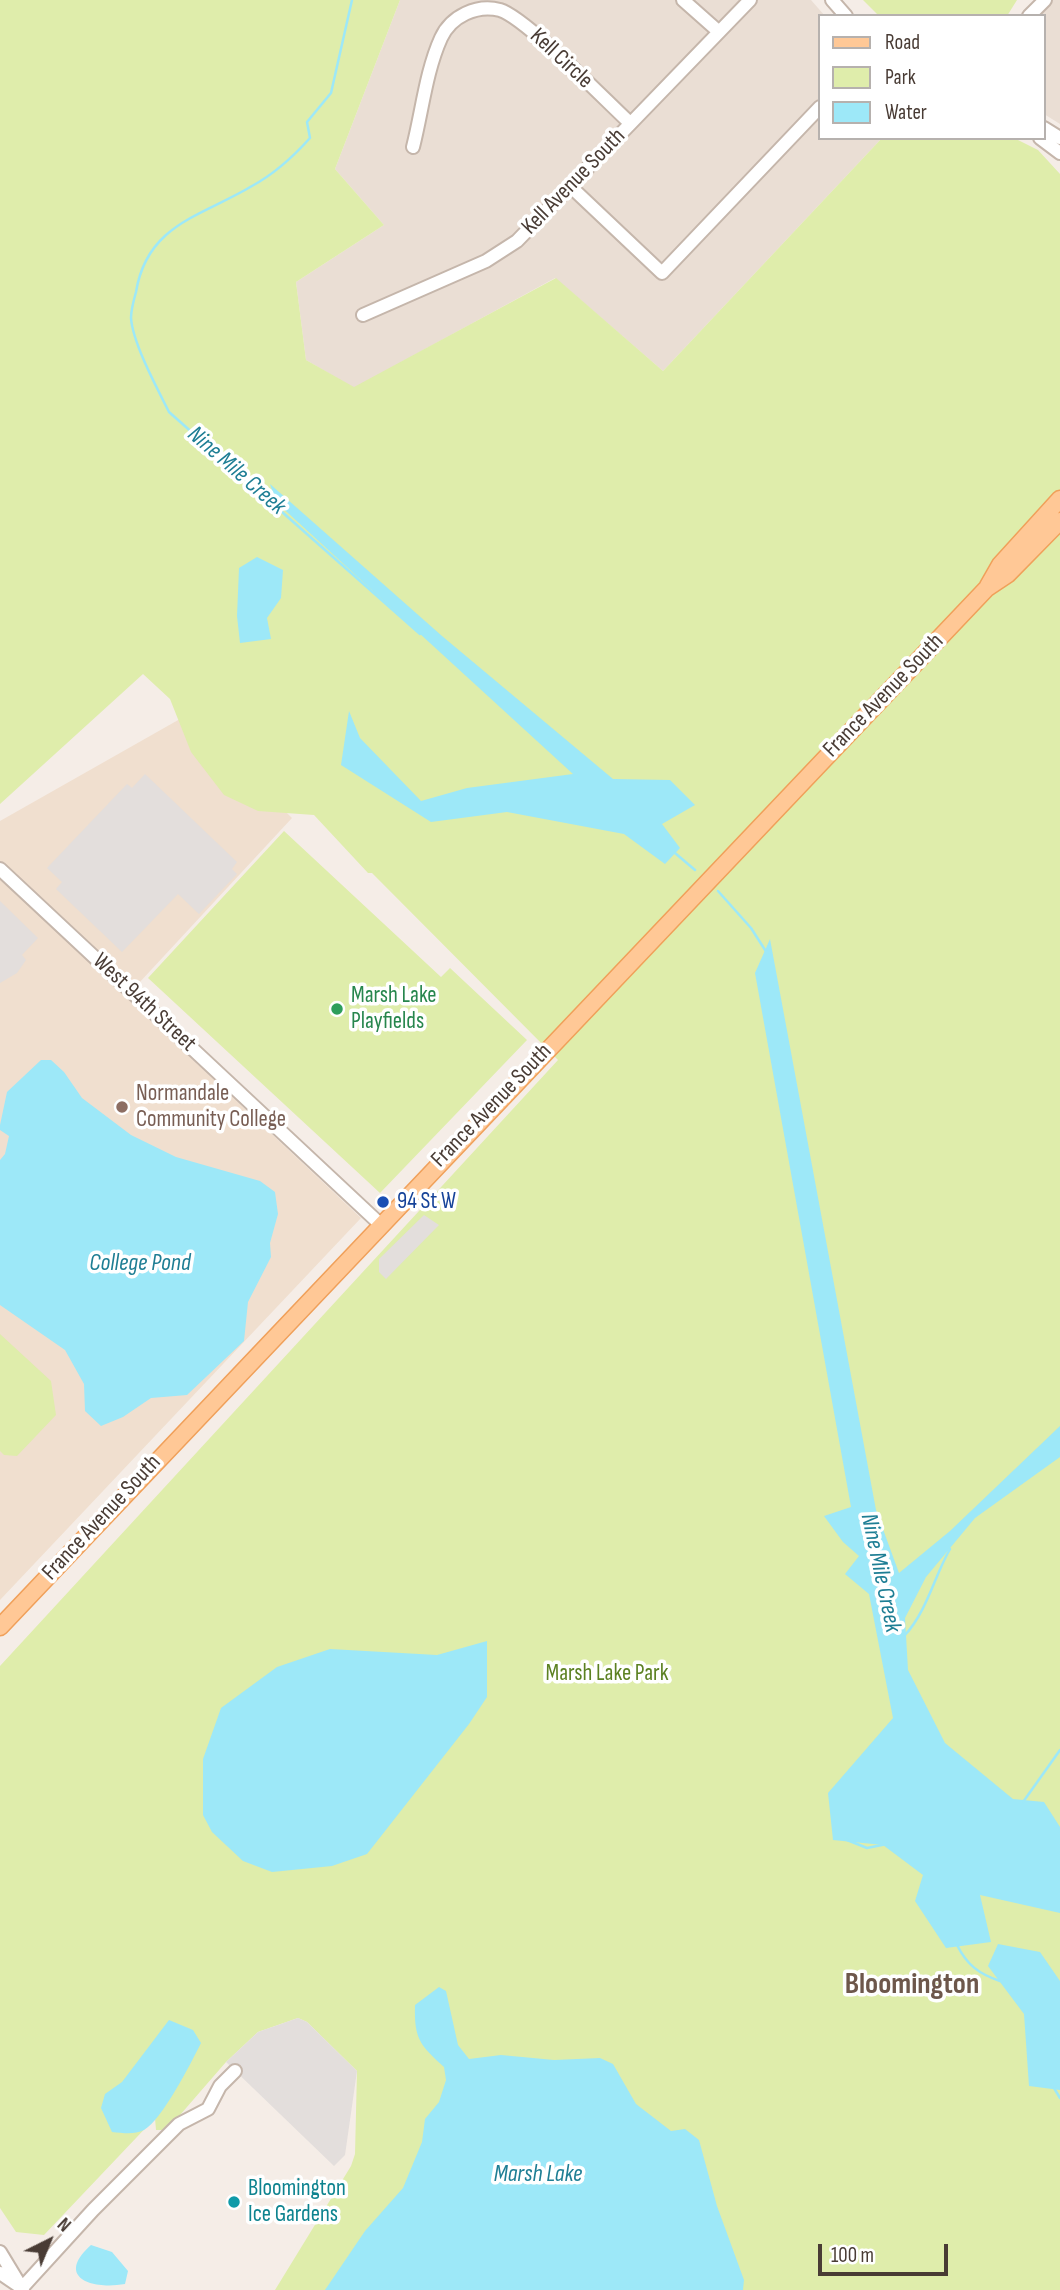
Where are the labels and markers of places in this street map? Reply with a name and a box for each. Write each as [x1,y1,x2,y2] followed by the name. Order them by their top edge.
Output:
[351,982,437,1036] place label: Marsh Lake Playfields
[329,1001,345,1017] marker: Marsh Lake Playfields
[136,1080,286,1134] place label: Normandale Community College
[114,1099,130,1115] marker: Normandale Community College
[397,1188,456,1216] place label: 94 St W
[375,1194,391,1210] marker: 94 St W
[248,2175,346,2229] place label: Bloomington Ice Gardens
[226,2194,242,2210] marker: Bloomington Ice Gardens

